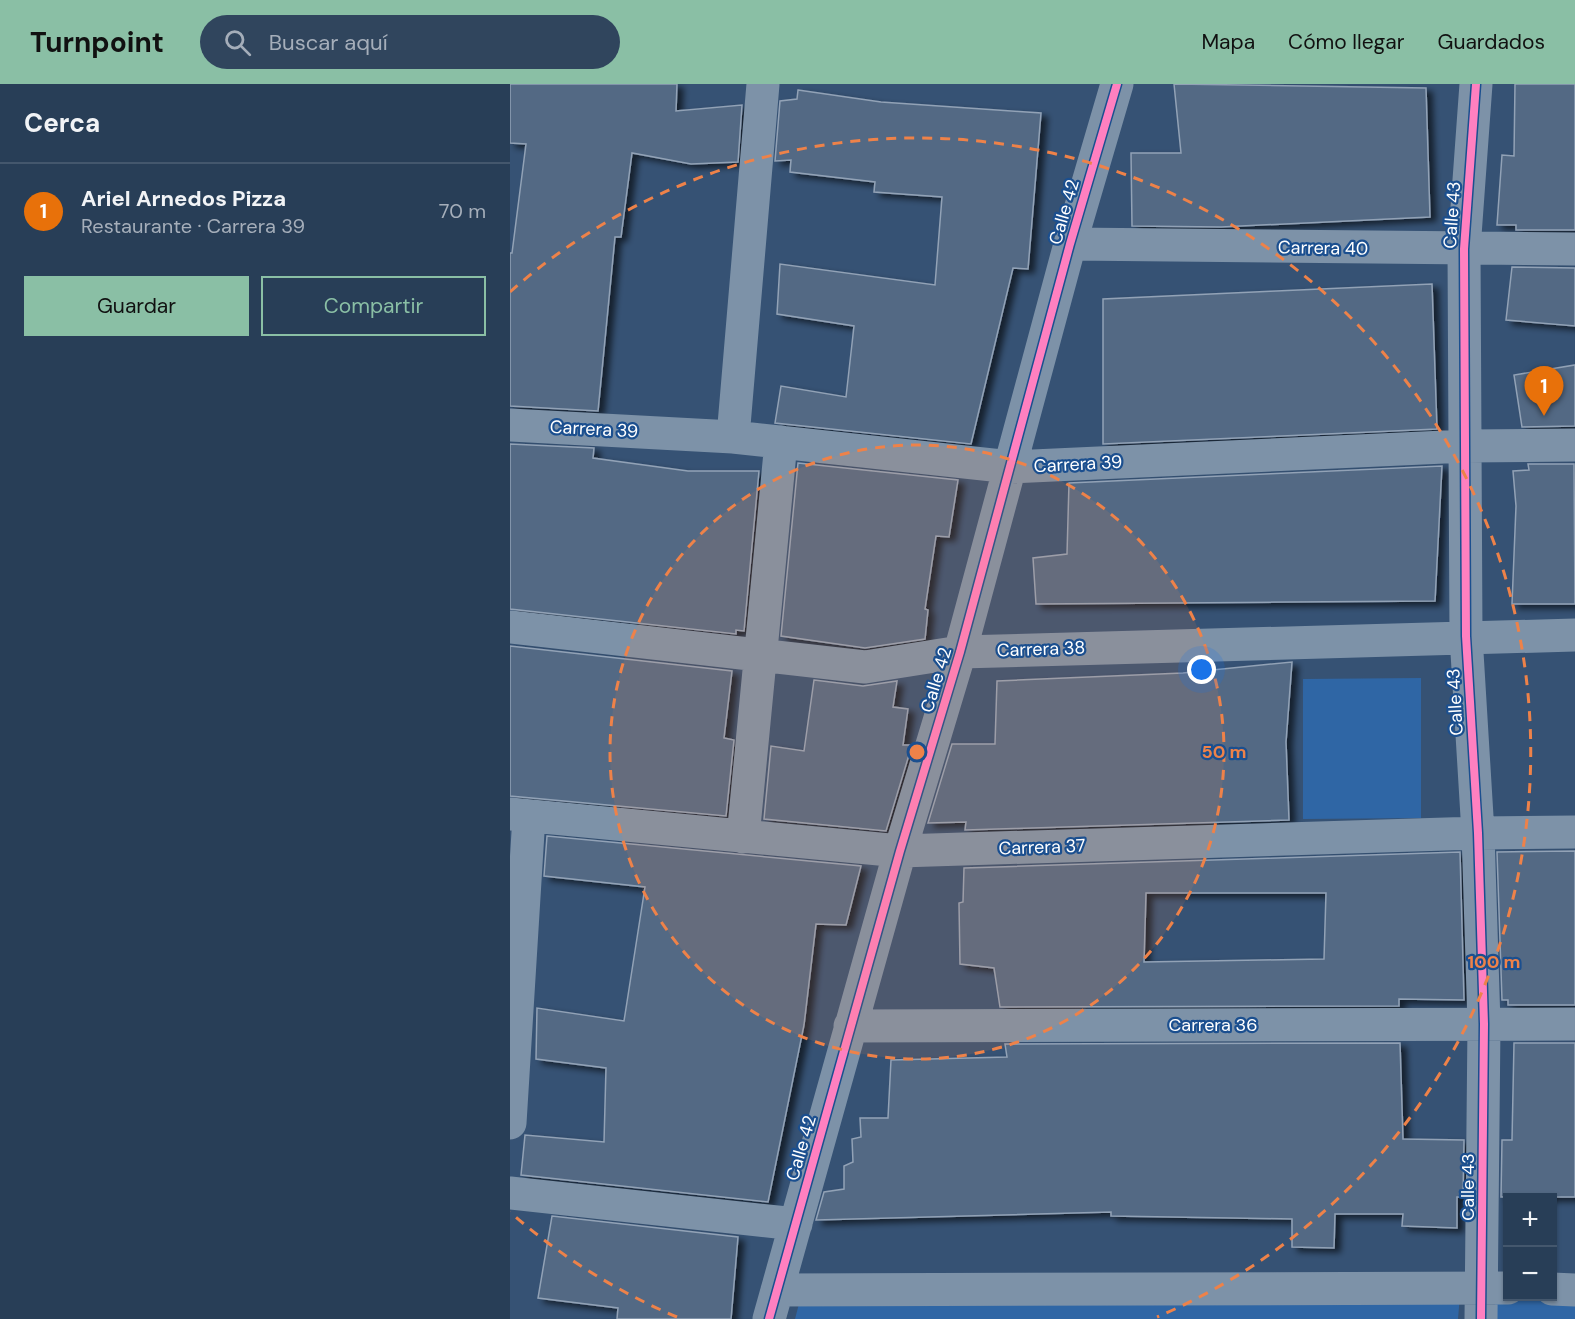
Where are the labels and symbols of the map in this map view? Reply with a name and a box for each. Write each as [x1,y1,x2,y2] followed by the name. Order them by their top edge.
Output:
[1043,176,1085,248] street label: Calle 42
[1438,181,1466,249] street label: Calle 43
[1278,235,1368,261] street label: Carrera 40
[1524,366,1564,416] pin: 1
[549,415,639,443] street label: Carrera 39
[1033,450,1123,478] street label: Carrera 39
[996,635,1086,663] street label: Carrera 38
[915,644,957,716] street label: Calle 42
[1187,655,1216,684] your location
[1441,668,1469,736] street label: Calle 43
[1201,740,1247,764] text: 50 m
[907,742,927,762] centre of rings
[998,833,1086,861] street label: Carrera 37
[1467,950,1521,974] text: 100 m
[1168,1013,1258,1037] street label: Carrera 36
[780,1112,822,1184] street label: Calle 42
[1456,1153,1480,1221] street label: Calle 43

